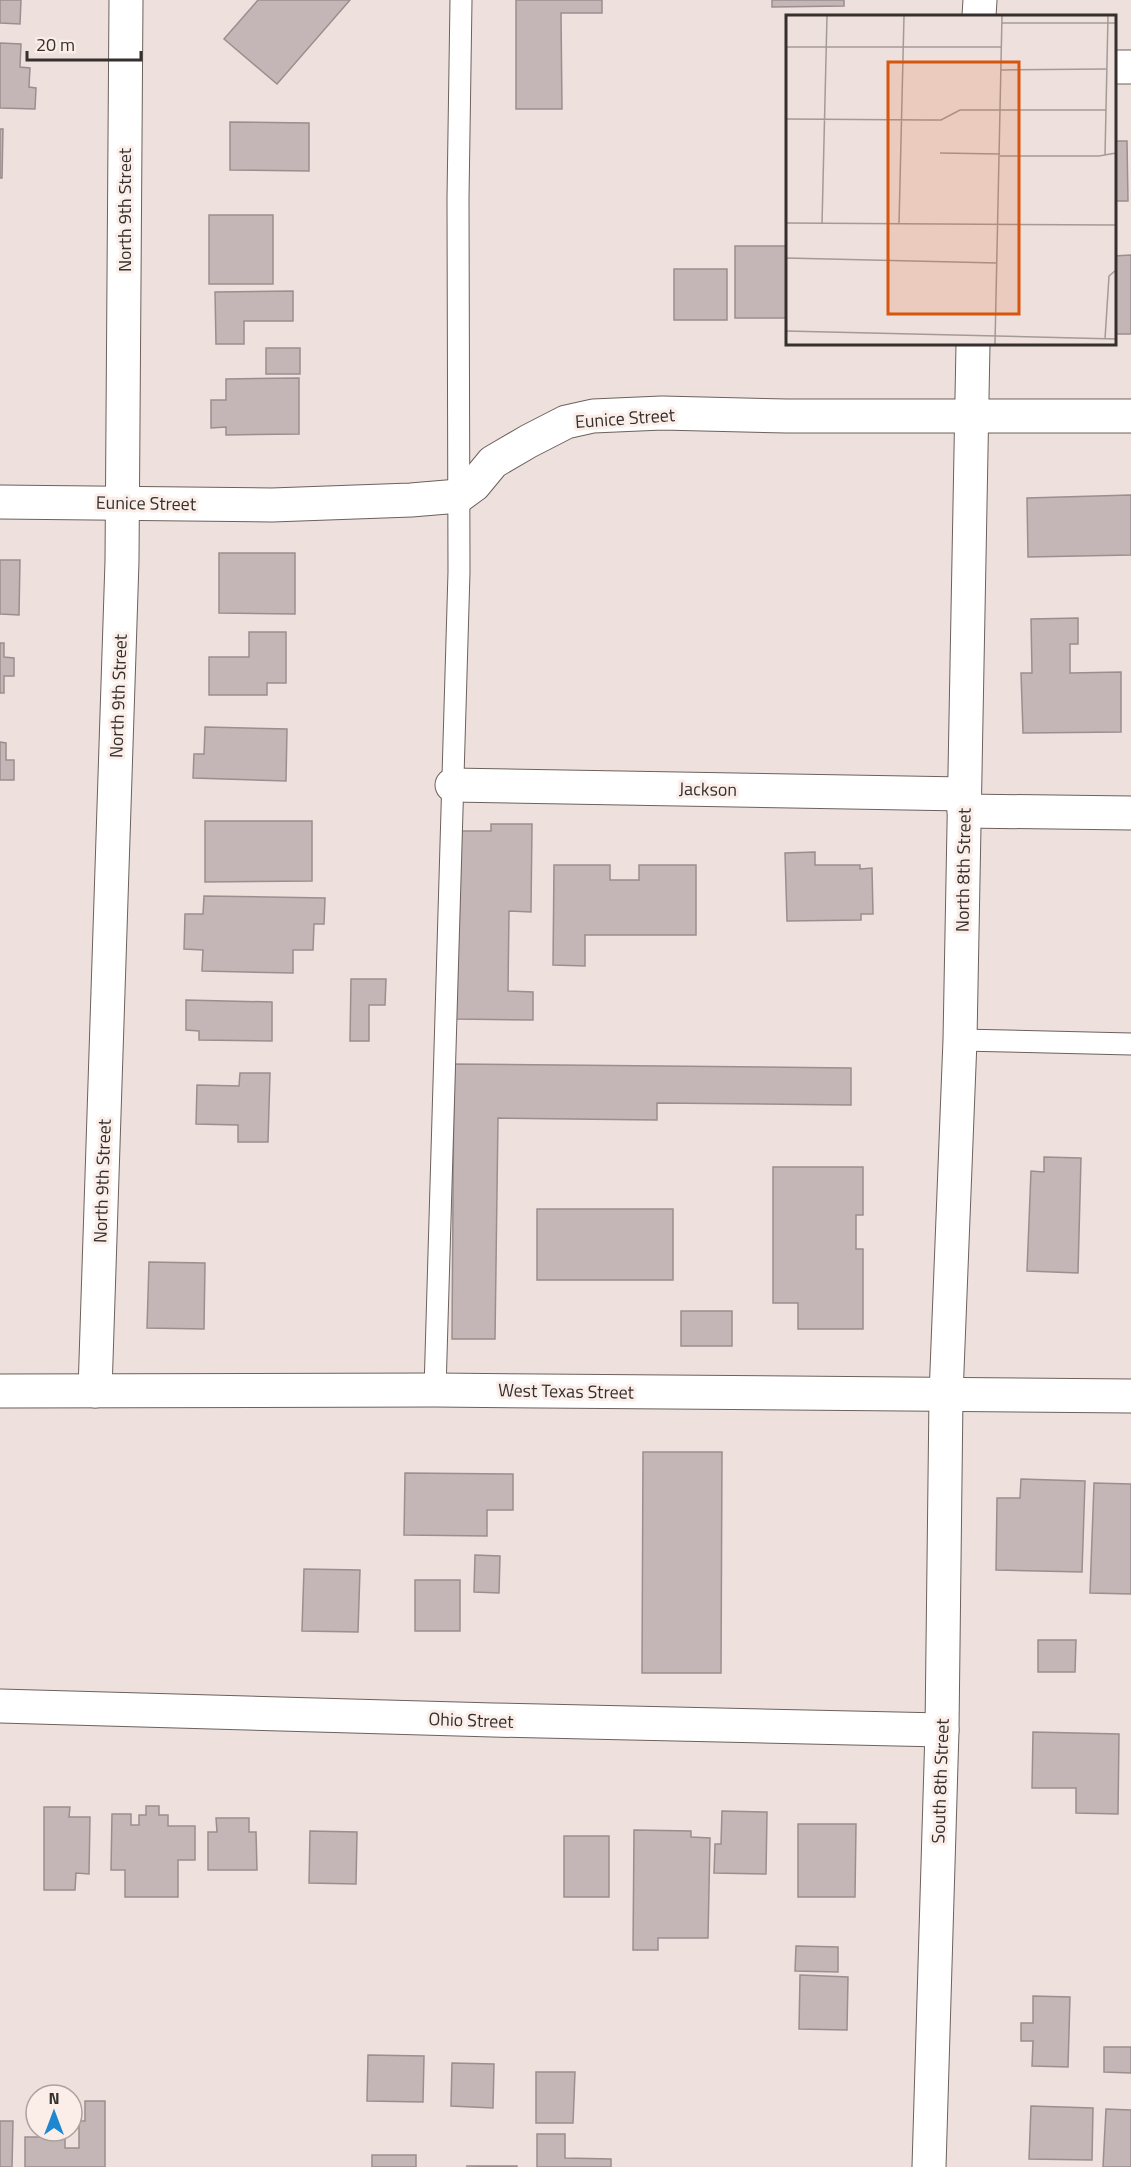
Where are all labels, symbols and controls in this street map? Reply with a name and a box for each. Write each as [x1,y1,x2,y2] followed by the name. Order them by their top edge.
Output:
[786,15,1116,345] inset map
[27,24,141,62] scale bar
[36,31,75,58] text: 20 m
[111,147,138,272] street label: North 9th Street
[574,401,677,435] street label: Eunice Street
[96,489,197,517] street label: Eunice Street
[102,633,134,759] street label: North 9th Street
[679,775,737,803] street label: Jackson
[948,807,978,932] street label: North 8th Street
[86,1118,118,1244] street label: North 9th Street
[498,1376,635,1406] street label: West Texas Street
[428,1705,515,1735] street label: Ohio Street
[924,1717,956,1844] street label: South 8th Street
[24,2083,84,2143] north arrow
[48,2086,60,2110] text: N

